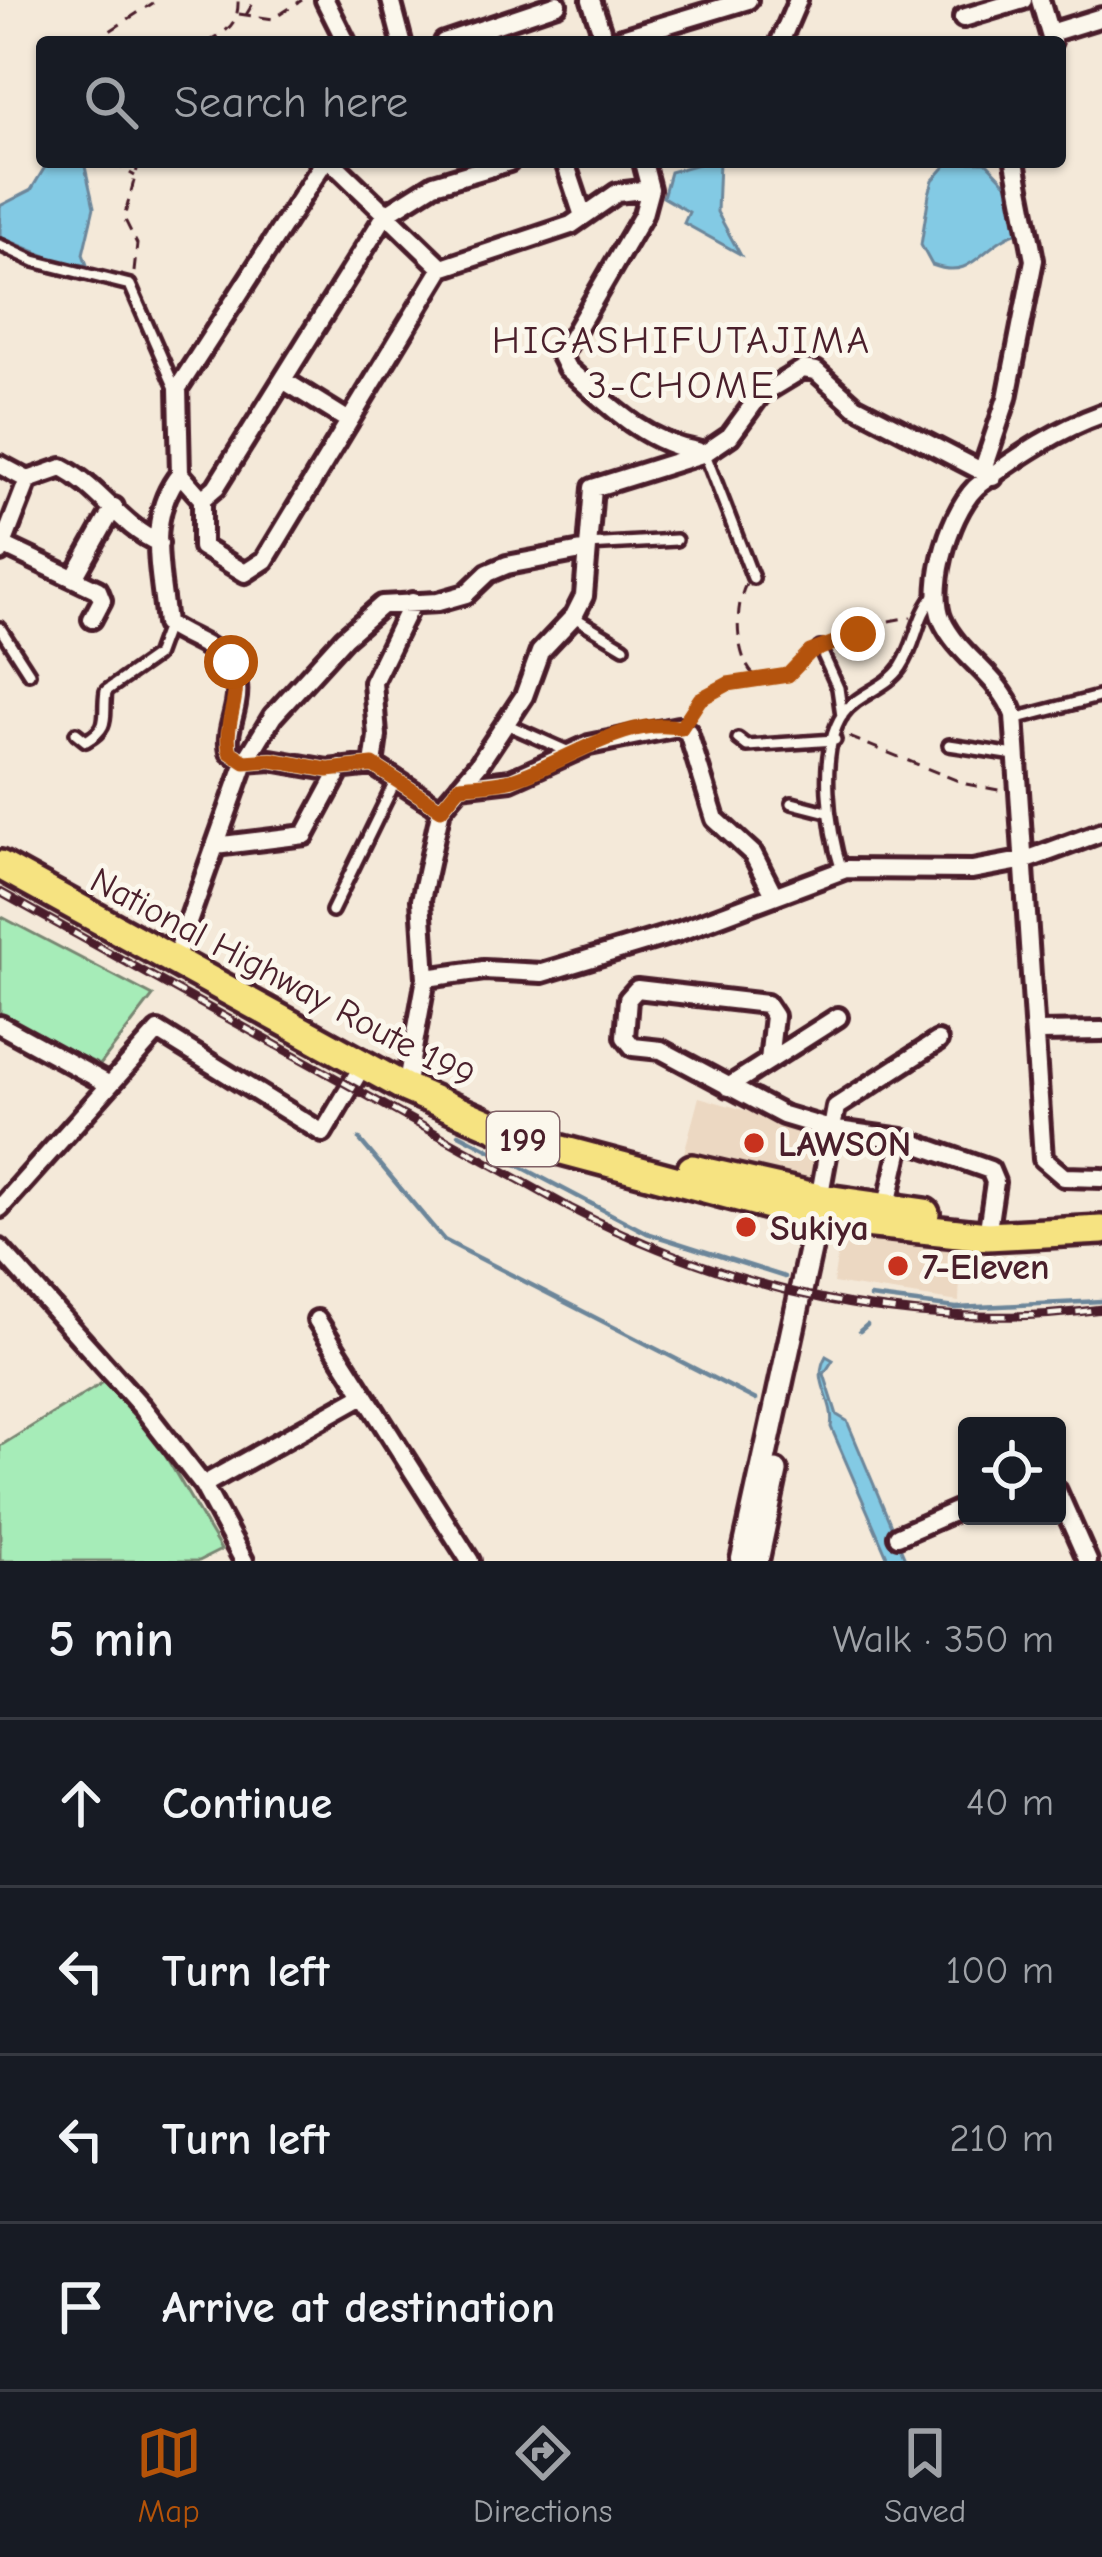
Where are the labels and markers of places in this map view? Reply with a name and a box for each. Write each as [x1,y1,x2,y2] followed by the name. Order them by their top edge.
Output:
[778,1124,911,1165] place label: LAWSON
[741,1130,767,1156] marker: LAWSON
[770,1208,869,1249] place label: Sukiya
[733,1214,759,1240] marker: Sukiya
[922,1247,1049,1288] place label: 7-Eleven
[885,1253,911,1279] marker: 7-Eleven

